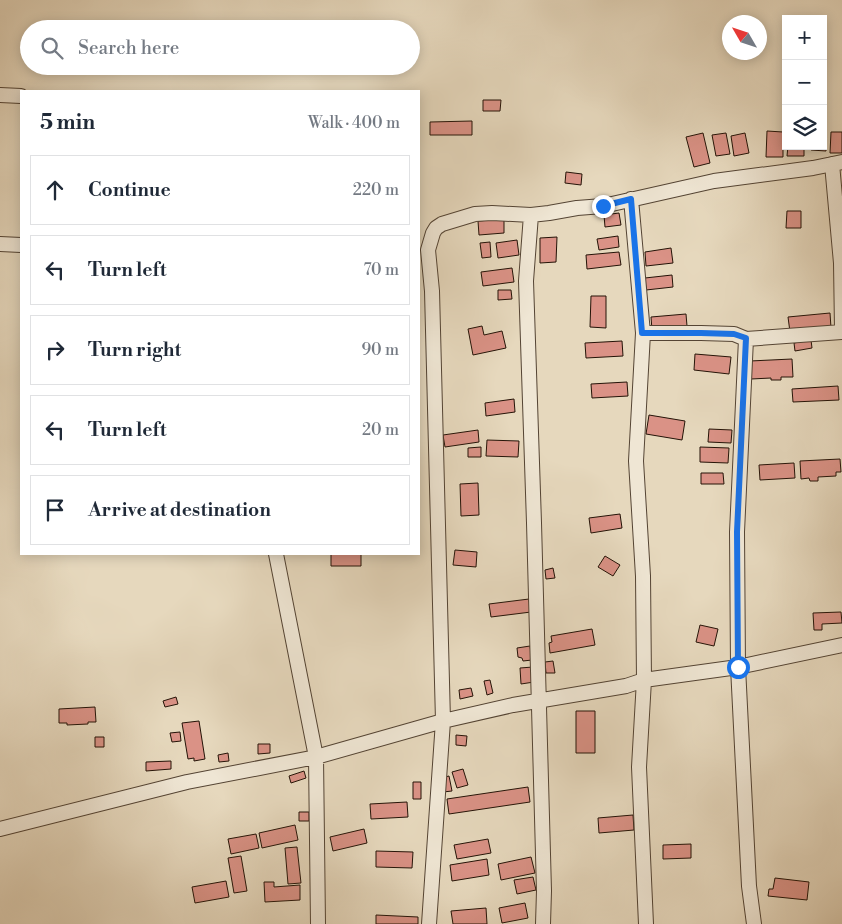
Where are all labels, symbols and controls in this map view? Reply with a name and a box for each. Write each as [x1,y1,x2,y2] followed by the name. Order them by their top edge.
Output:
[722,15,767,60] north arrow
[782,15,827,150] map controls
[782,15,827,60] button: +
[20,20,420,75] search box
[38,34,66,62] icon: search
[78,36,179,60] text: Search here
[782,60,827,105] button: −
[782,105,827,150] button: layers
[40,110,95,136] text: 5 min
[308,113,400,133] text: Walk · 400 m
[41,176,69,204] icon: ahead
[88,178,171,202] text: Continue
[353,180,399,200] text: 220 m
[592,195,615,218] route end
[41,256,69,284] icon: left
[88,258,167,282] text: Turn left
[363,260,399,280] text: 70 m
[41,336,69,364] icon: right
[88,338,181,362] text: Turn right
[361,340,399,360] text: 90 m
[41,416,69,444] icon: left
[88,418,167,442] text: Turn left
[362,420,399,440] text: 20 m
[41,496,69,524] icon: arrive
[88,498,271,522] text: Arrive at destination
[727,656,750,679] route start

